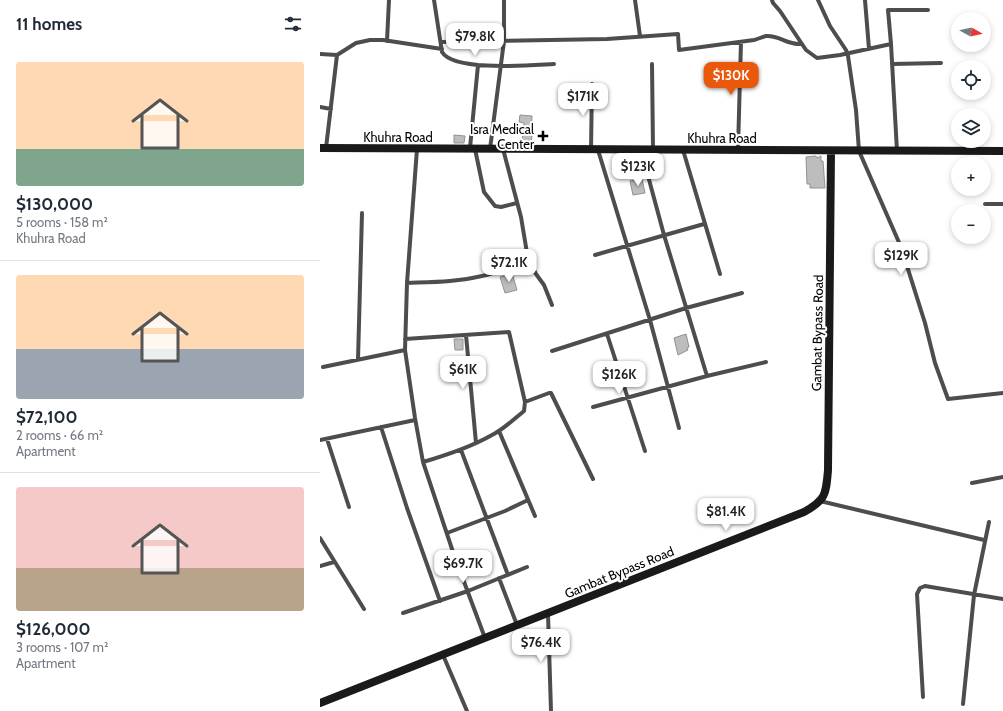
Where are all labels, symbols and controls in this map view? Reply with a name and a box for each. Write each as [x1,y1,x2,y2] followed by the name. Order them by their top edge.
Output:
[951,12,991,52] north arrow
[951,12,991,244] map controls
[282,13,304,35] icon: filters
[16,14,82,34] text: 11 homes
[442,23,508,57] pin: $79.8K
[455,28,495,44] text: $79.8K
[951,60,991,100] button: locate
[703,62,759,96] pin: $130K
[713,67,749,83] text: $130K
[555,83,611,117] pin: $171K
[124,88,196,160] icon: home
[567,88,599,104] text: $171K
[951,108,991,148] button: layers
[470,121,535,152] place label: Isra Medical Center
[363,129,433,145] street label: Khuhra Road
[537,130,549,142] marker: Isra Medical Center
[687,130,757,146] street label: Khuhra Road
[610,153,666,187] pin: $123K
[951,156,991,196] button: +
[621,158,655,174] text: $123K
[16,194,93,214] text: $130,000
[951,204,991,244] button: −
[16,214,108,230] text: 5 rooms · 158 m²
[16,230,86,246] text: Khuhra Road
[873,242,929,276] pin: $129K
[884,247,918,263] text: $129K
[476,249,542,283] pin: $72.1K
[491,254,527,270] text: $72.1K
[808,275,826,391] street label: Gambat Bypass Road
[124,301,196,373] icon: home
[439,356,487,390] pin: $61K
[449,361,477,377] text: $61K
[591,361,647,395] pin: $126K
[602,366,636,382] text: $126K
[16,407,77,427] text: $72,100
[16,427,103,443] text: 2 rooms · 66 m²
[16,443,76,459] text: Apartment
[693,498,759,532] pin: $81.4K
[706,503,746,519] text: $81.4K
[124,513,196,585] icon: home
[562,543,676,601] street label: Gambat Bypass Road
[430,550,496,584] pin: $69.7K
[443,555,483,571] text: $69.7K
[16,619,90,639] text: $126,000
[508,629,574,663] pin: $76.4K
[521,634,561,650] text: $76.4K
[16,639,108,655] text: 3 rooms · 107 m²
[16,655,76,671] text: Apartment

